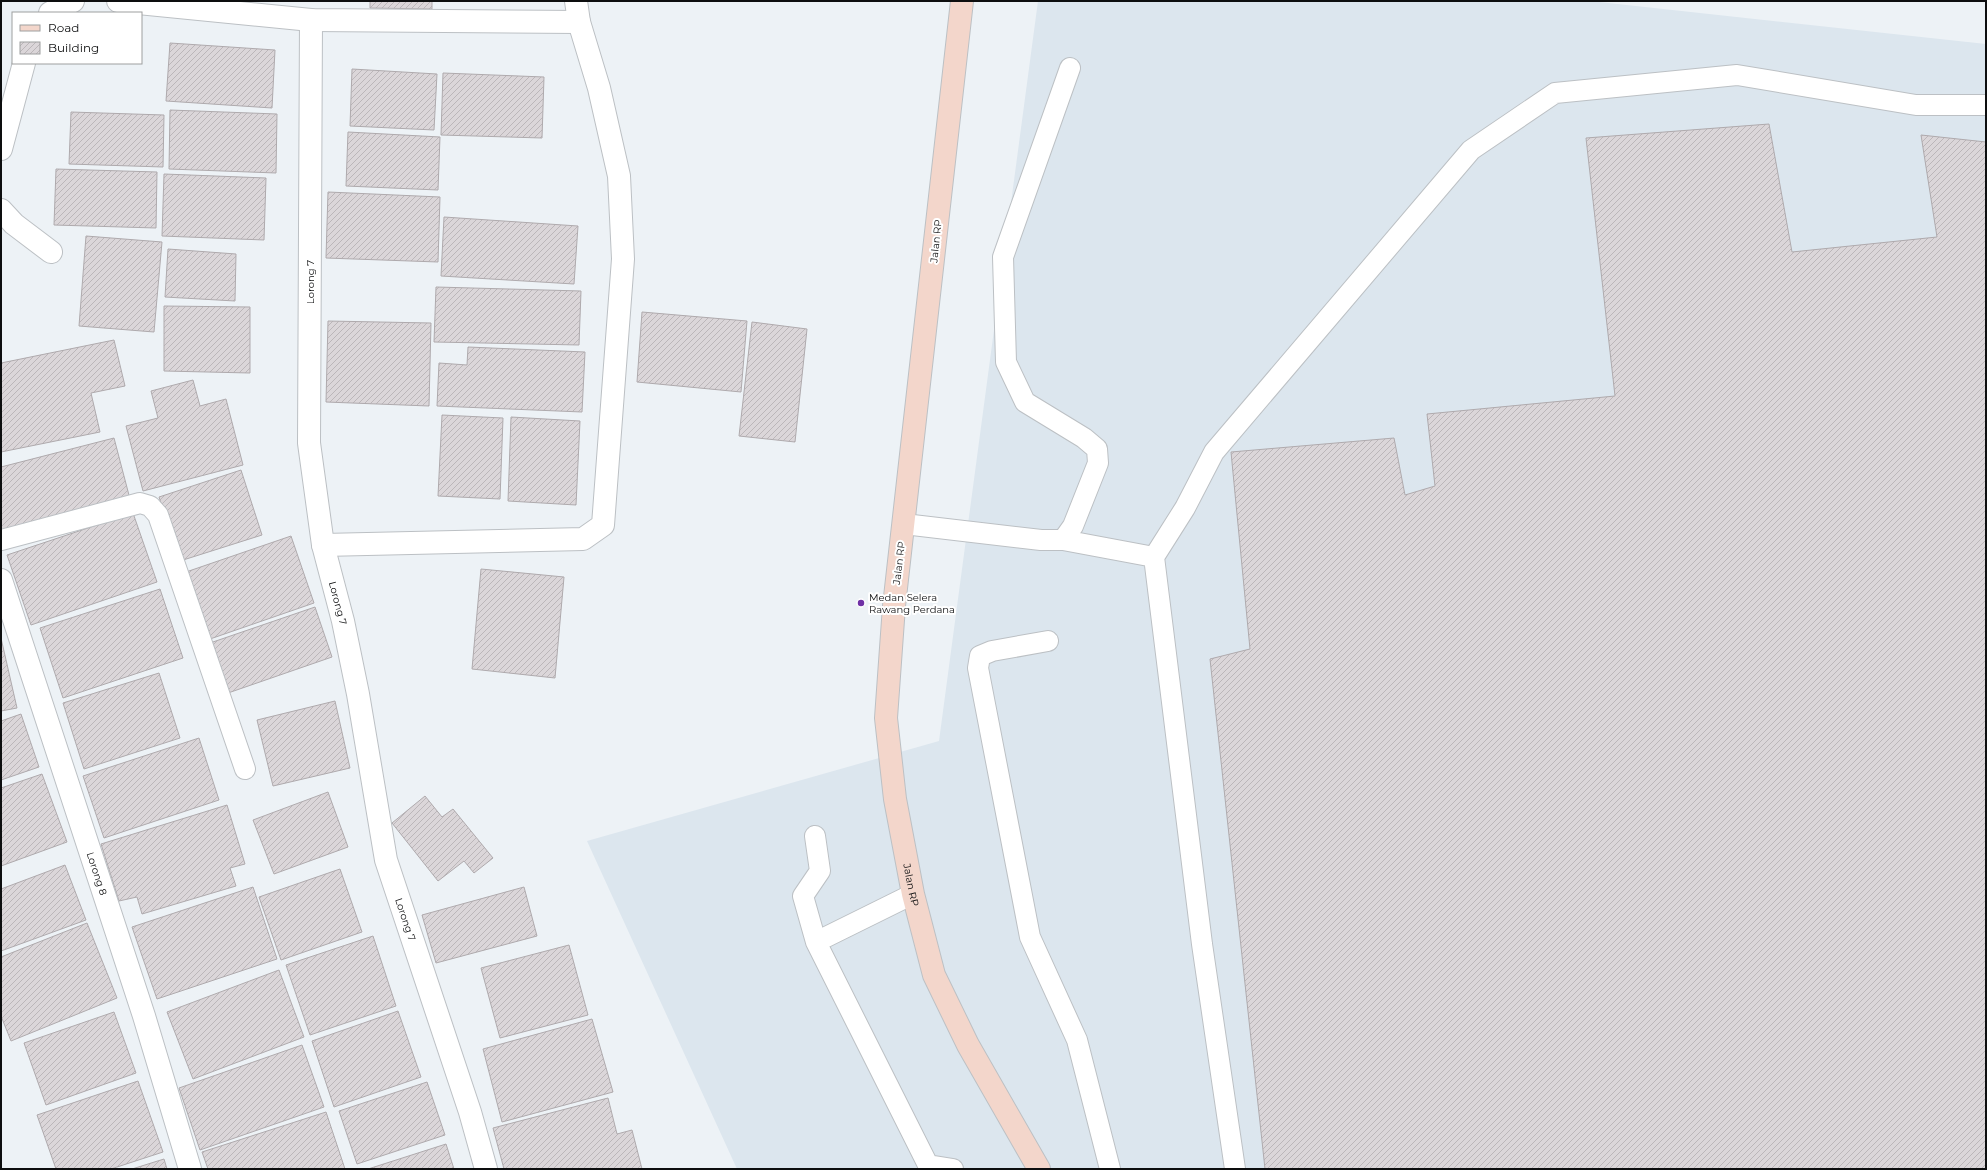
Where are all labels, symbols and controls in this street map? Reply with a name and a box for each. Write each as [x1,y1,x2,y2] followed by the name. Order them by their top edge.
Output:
[12,12,142,64] legend
[48,20,79,35] text: Road
[48,40,99,55] text: Building
[927,219,945,264] street label: Jalan RP
[304,260,317,304] street label: Lorong 7
[890,541,908,586] street label: Jalan RP
[326,580,350,626] street label: Lorong 7
[869,591,955,616] place label: Medan Selera Rawang Perdana
[856,598,866,608] marker: Medan Selera Rawang Perdana
[84,850,110,897] street label: Lorong 8
[901,861,922,908] street label: Jalan RP
[393,896,419,943] street label: Lorong 7

